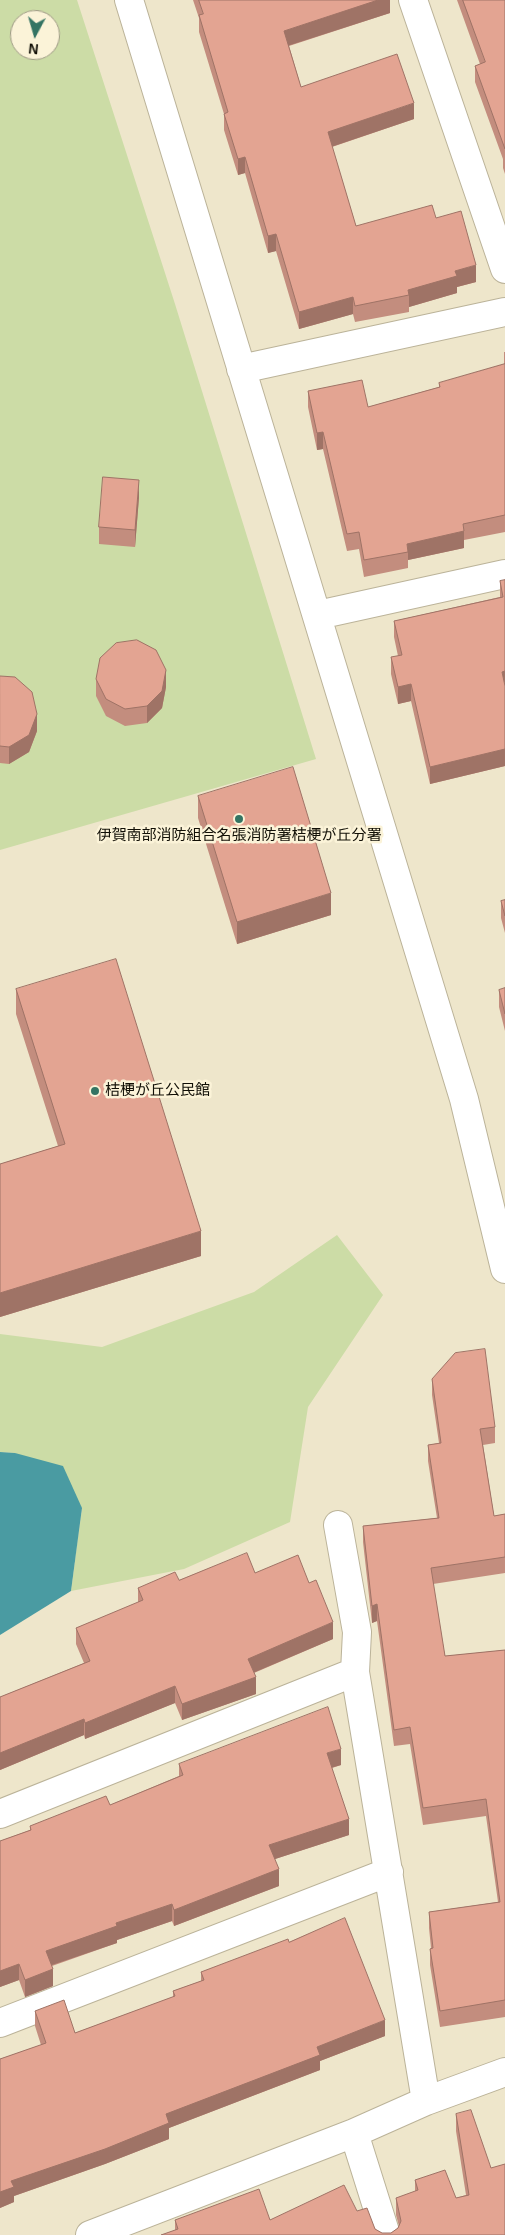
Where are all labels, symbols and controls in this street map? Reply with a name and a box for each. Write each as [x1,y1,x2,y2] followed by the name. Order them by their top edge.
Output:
[10,10,60,60] north arrow
[28,40,39,57] text: N
[233,813,245,825] marker: 伊賀南部消防組合名張消防署桔梗が丘分署
[97,827,381,845] place label: 伊賀南部消防組合名張消防署桔梗が丘分署
[105,1082,210,1100] place label: 桔梗が丘公民館
[89,1085,101,1097] marker: 桔梗が丘公民館

